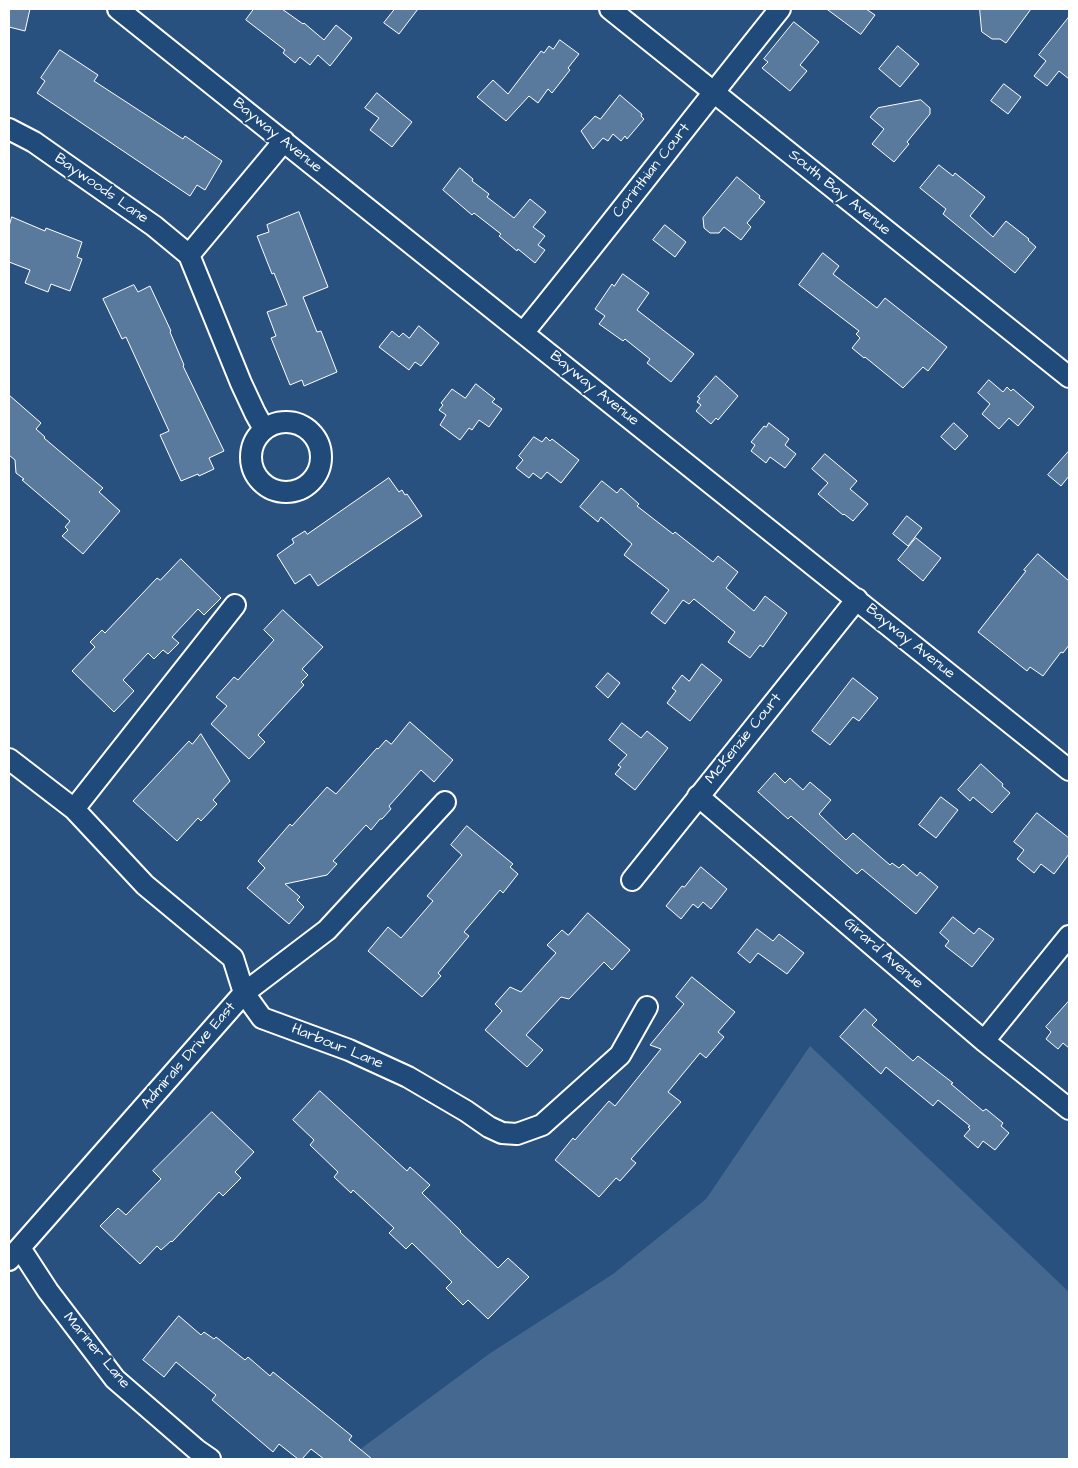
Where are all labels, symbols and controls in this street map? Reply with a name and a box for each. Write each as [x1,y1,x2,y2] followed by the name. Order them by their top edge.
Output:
[229,95,325,177] street label: Bayway Avenue
[610,120,694,222] street label: Corinthian Court
[784,146,894,240] street label: South Bay Avenue
[51,150,151,228] street label: Baywoods Lane
[546,348,642,430] street label: Bayway Avenue
[862,601,958,683] street label: Bayway Avenue
[702,690,786,788] street label: McKenzie Court
[840,915,926,993] street label: Girard Avenue
[138,999,240,1113] street label: Admirals Drive East
[288,1020,386,1074] street label: Harbour Lane
[59,1309,133,1393] street label: Mariner Lane

